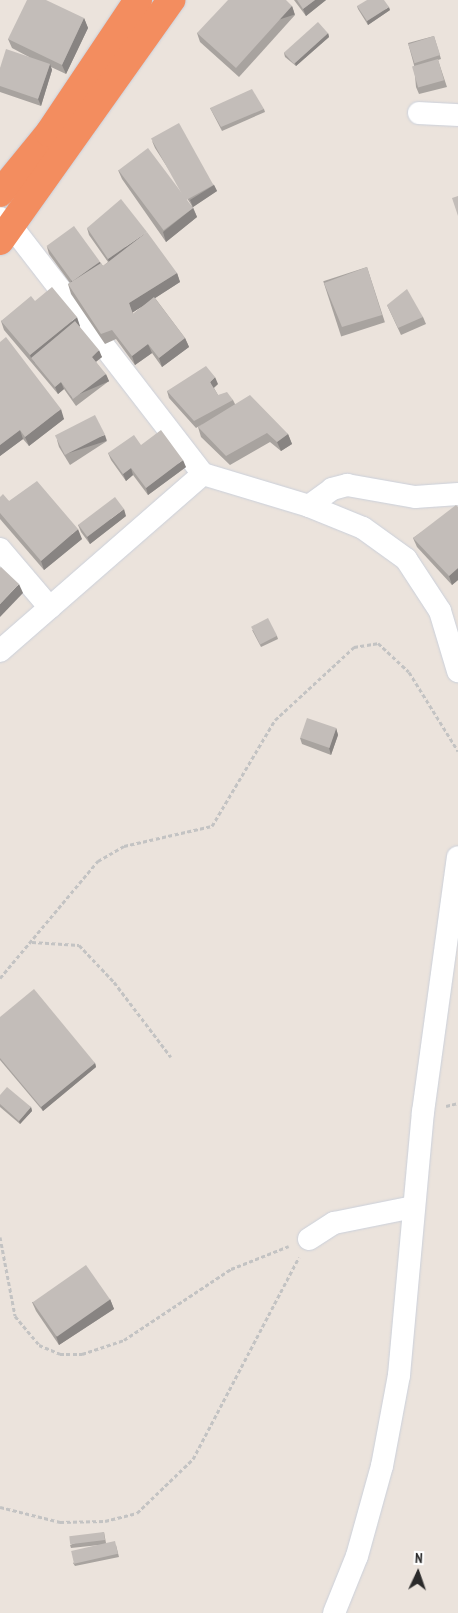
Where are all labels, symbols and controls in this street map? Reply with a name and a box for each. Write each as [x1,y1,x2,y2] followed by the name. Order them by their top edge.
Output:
[393,1548,443,1598] north arrow
[415,1549,423,1567] text: N

